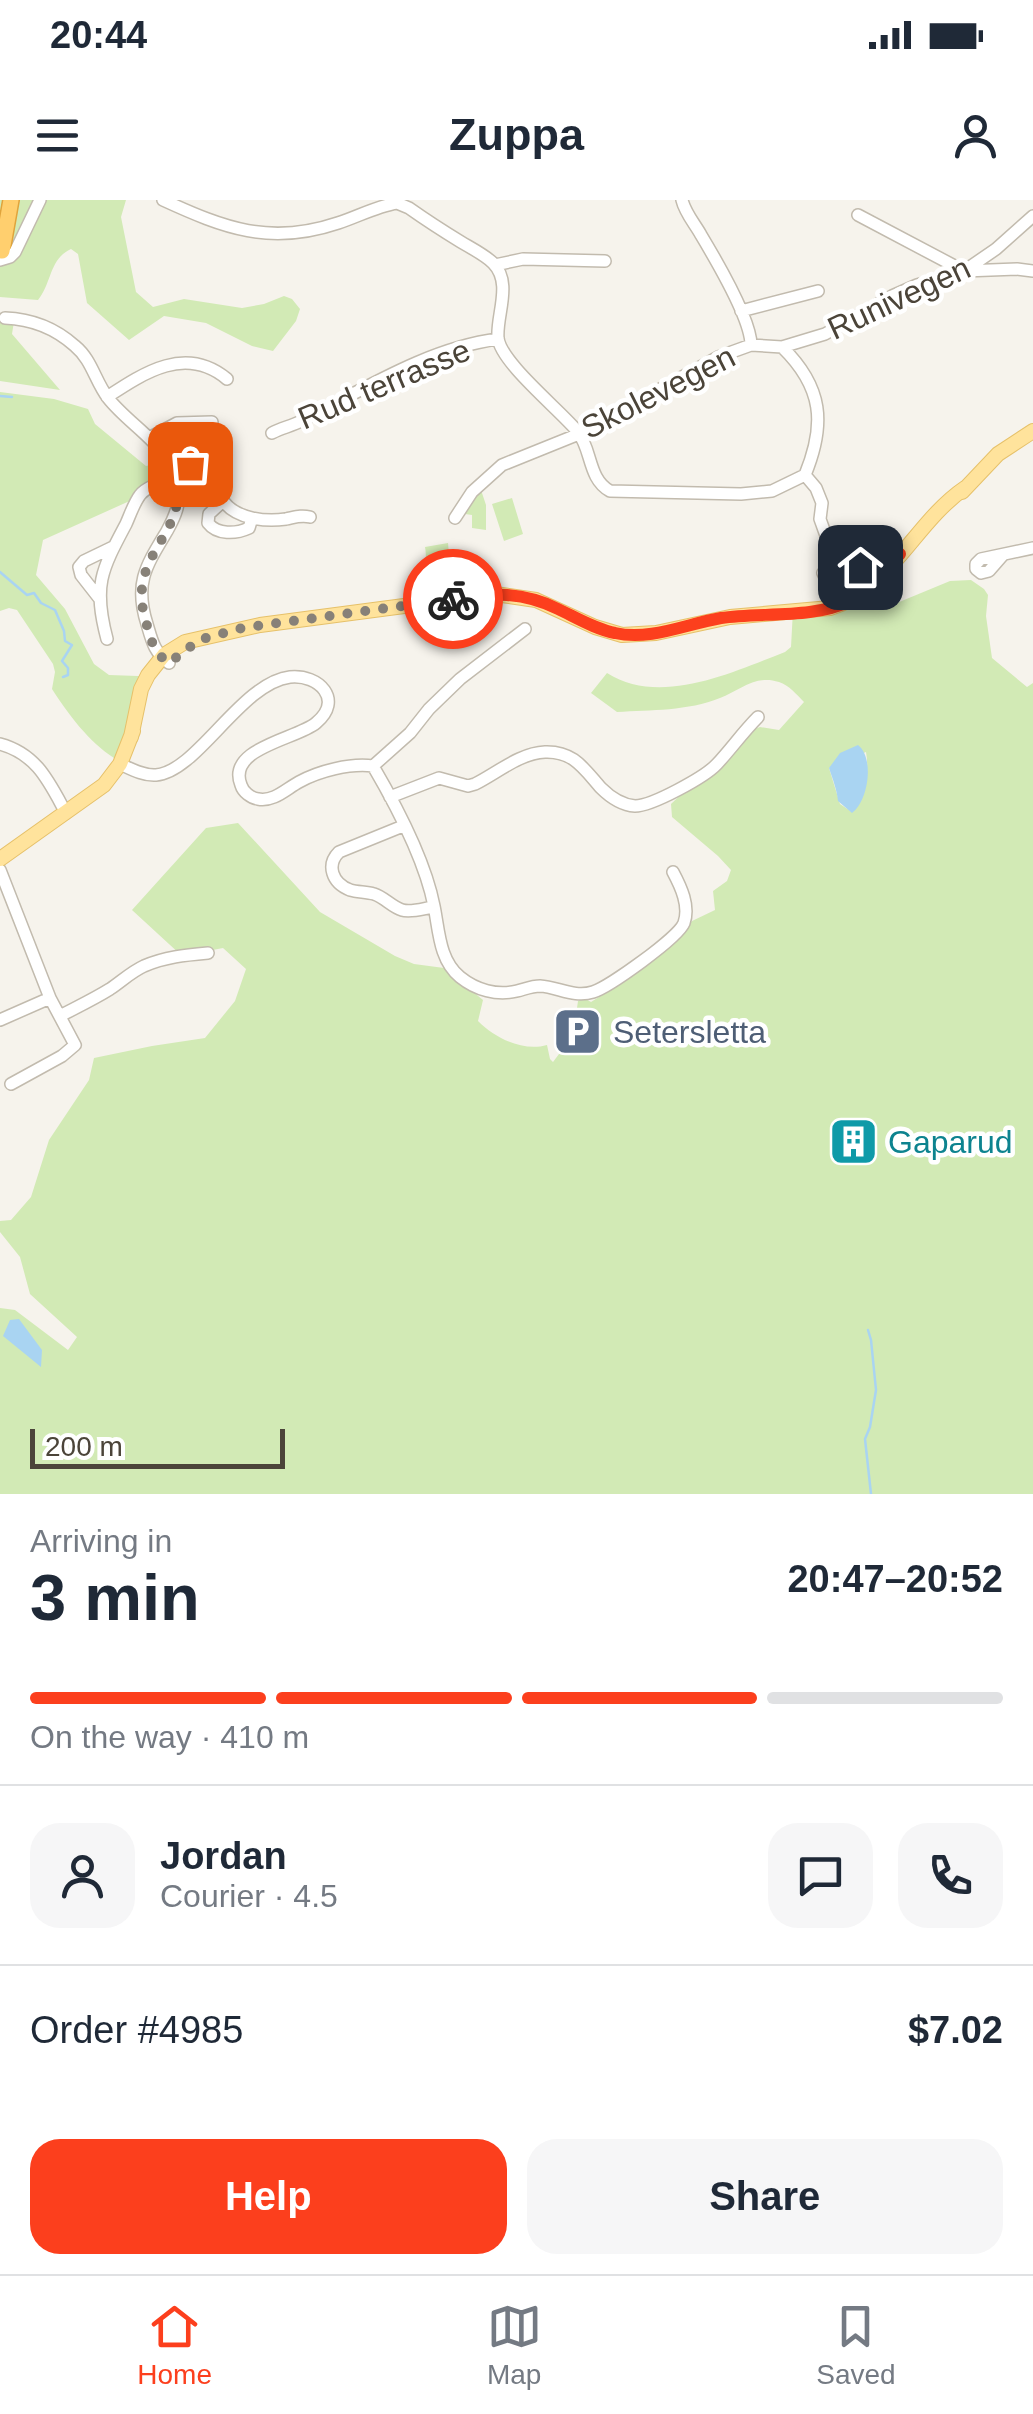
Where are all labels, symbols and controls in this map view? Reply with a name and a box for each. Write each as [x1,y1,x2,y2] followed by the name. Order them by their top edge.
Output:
[50,14,147,56] text: 20:44
[30,108,85,163] icon: menu
[948,108,1003,163] icon: person
[449,109,584,160] text: Zuppa
[822,249,976,347] street label: Runivegen
[293,332,475,436] street label: Rud terrasse
[575,338,741,446] street label: Skolevegen
[148,422,233,507] pin
[163,437,218,492] icon: bag
[818,525,903,610] pin
[833,540,888,595] icon: home
[403,549,503,649] courier
[426,572,481,627] icon: bike
[552,1006,604,1058] parking icon: Setersletta
[613,1014,766,1050] place label: Setersletta
[827,1116,879,1168] building icon: Gaparud
[888,1124,1013,1160] place label: Gaparud
[30,1424,285,1468] scale bar
[45,1431,123,1462] text: 200 m
[30,1523,172,1559] text: Arriving in
[787,1558,1003,1600] text: 20:47–20:52
[30,1561,200,1634] text: 3 min
[30,1719,309,1755] text: On the way · 410 m
[30,1823,135,1928] button: person
[768,1823,873,1928] button: chat
[898,1823,1003,1928] button: phone
[160,1835,287,1877] text: Jordan
[160,1878,338,1914] text: Courier · 4.5
[30,2009,243,2051] text: Order #4985
[908,2009,1003,2051] text: $7.02
[30,2139,507,2254] button: Help
[527,2139,1003,2254] button: Share
[137,2299,212,2391] tab: Home
[487,2299,542,2391] tab: Map
[816,2299,896,2391] tab: Saved

